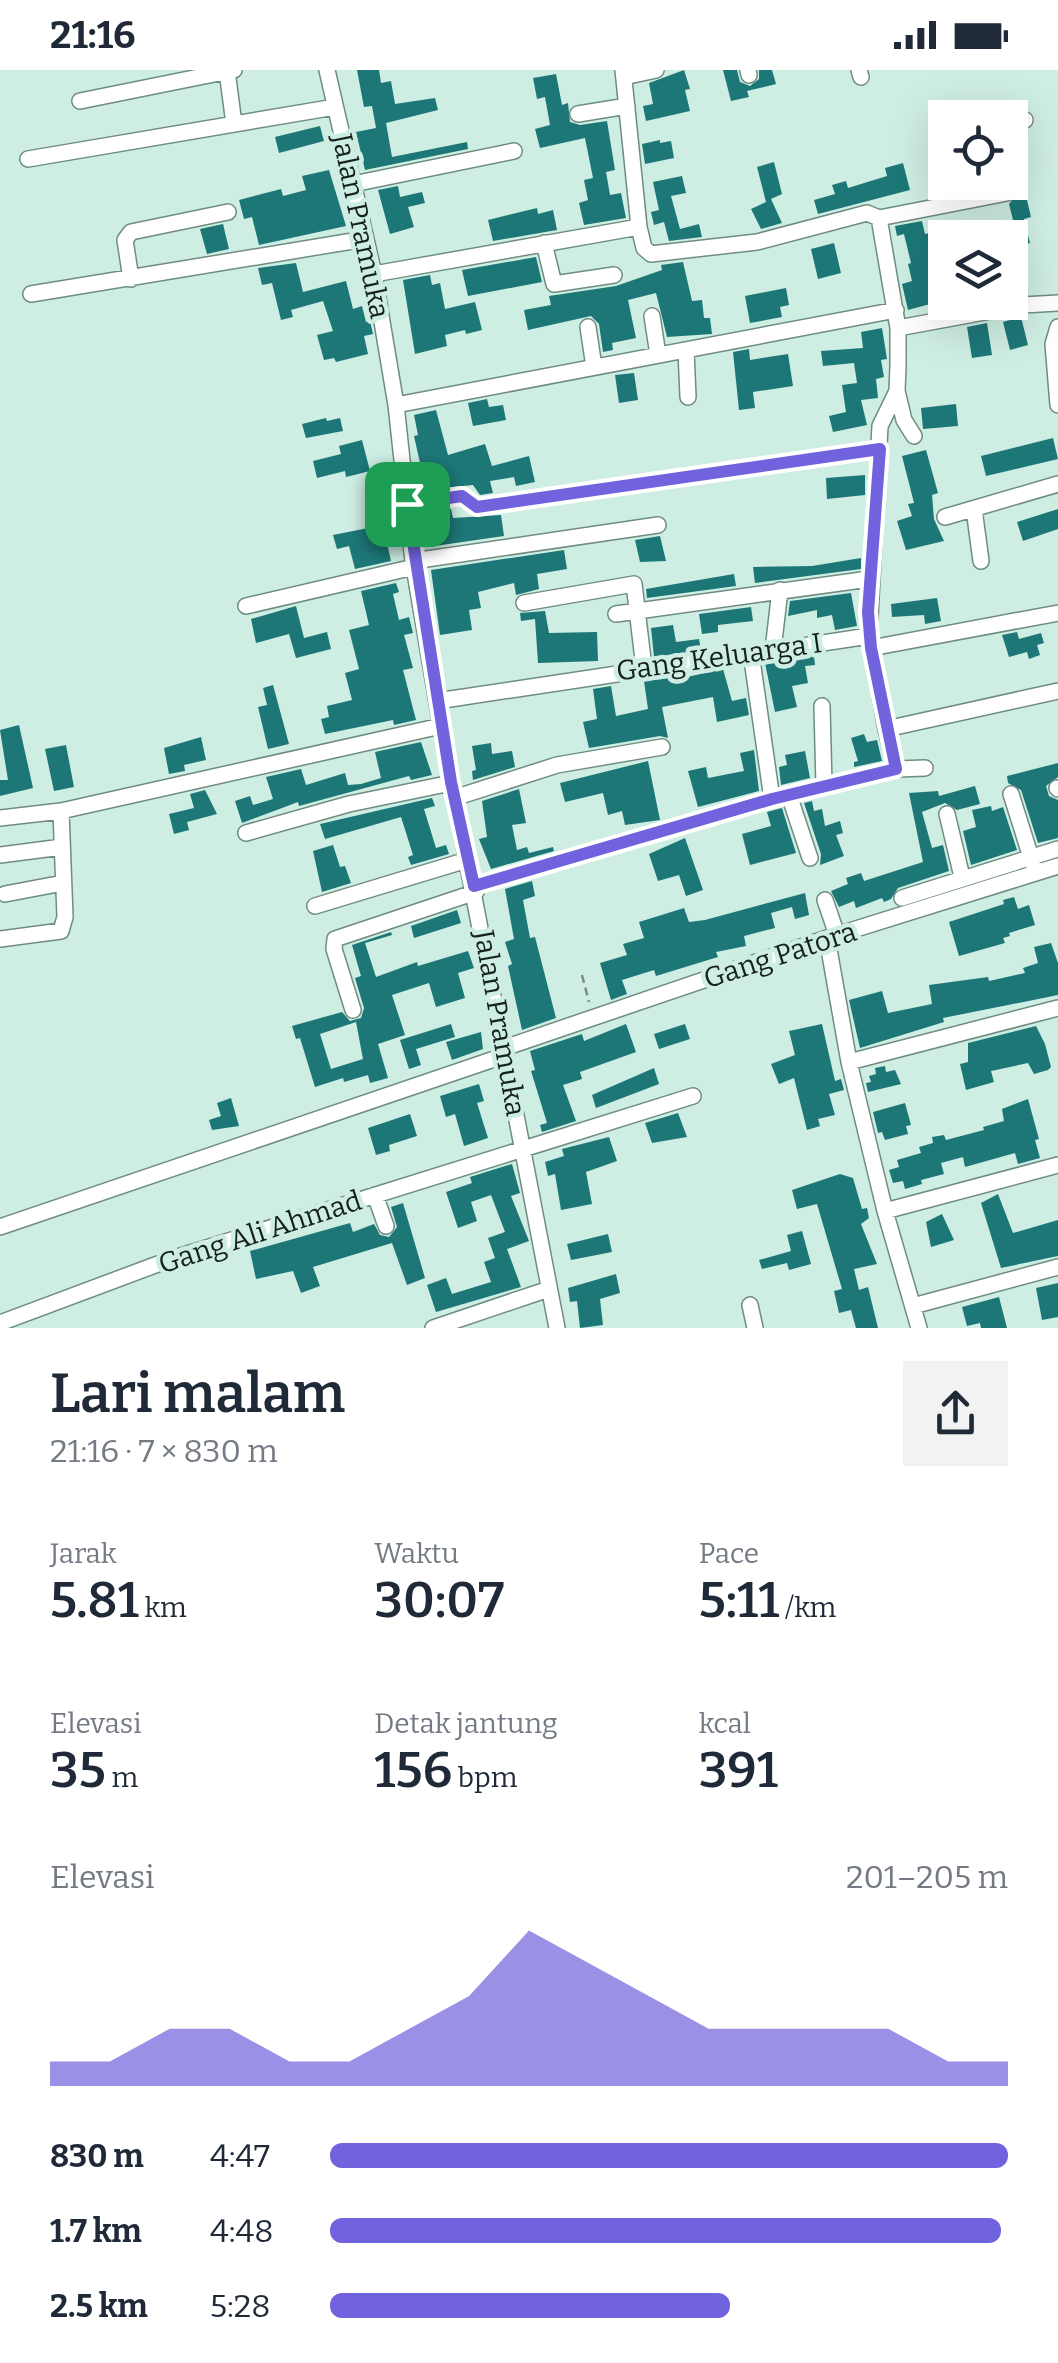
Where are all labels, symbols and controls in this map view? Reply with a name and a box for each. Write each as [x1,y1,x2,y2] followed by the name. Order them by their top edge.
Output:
[50,12,136,58] text: 21:16
[928,100,1028,320] map controls
[928,100,1028,200] button: locate
[325,130,397,321] street label: Jalan Pramuka
[928,220,1028,320] button: layers
[365,462,450,547] pin
[380,477,435,532] icon: arrive
[614,626,824,688] street label: Gang Keluarga I
[700,915,860,995] street label: Gang Patora
[467,927,533,1118] street label: Jalan Pramuka
[154,1184,366,1280] street label: Gang Ali Ahmad
[50,1361,345,1427] text: Lari malam
[903,1361,1008,1466] button: share
[50,1432,278,1470] text: 21:16 · 7 × 830 m
[50,1537,117,1570] text: Jarak
[374,1537,459,1570] text: Waktu
[699,1537,759,1570] text: Pace
[50,1570,139,1630] text: 5.81
[374,1570,504,1630] text: 30:07
[699,1570,779,1630] text: 5:11
[139,1591,187,1624] text: km
[779,1591,836,1624] text: /km
[50,1707,141,1740] text: Elevasi
[374,1707,558,1740] text: Detak jantung
[699,1707,751,1740] text: kcal
[50,1740,106,1800] text: 35
[374,1740,452,1800] text: 156
[699,1740,778,1800] text: 391
[106,1761,138,1794] text: m
[452,1761,517,1794] text: bpm
[50,1858,155,1896] text: Elevasi
[846,1858,1008,1896] text: 201–205 m
[50,2137,144,2175] text: 830 m
[210,2137,270,2175] text: 4:47
[50,2212,142,2250] text: 1.7 km
[210,2212,273,2250] text: 4:48
[50,2287,148,2325] text: 2.5 km
[210,2287,270,2325] text: 5:28

